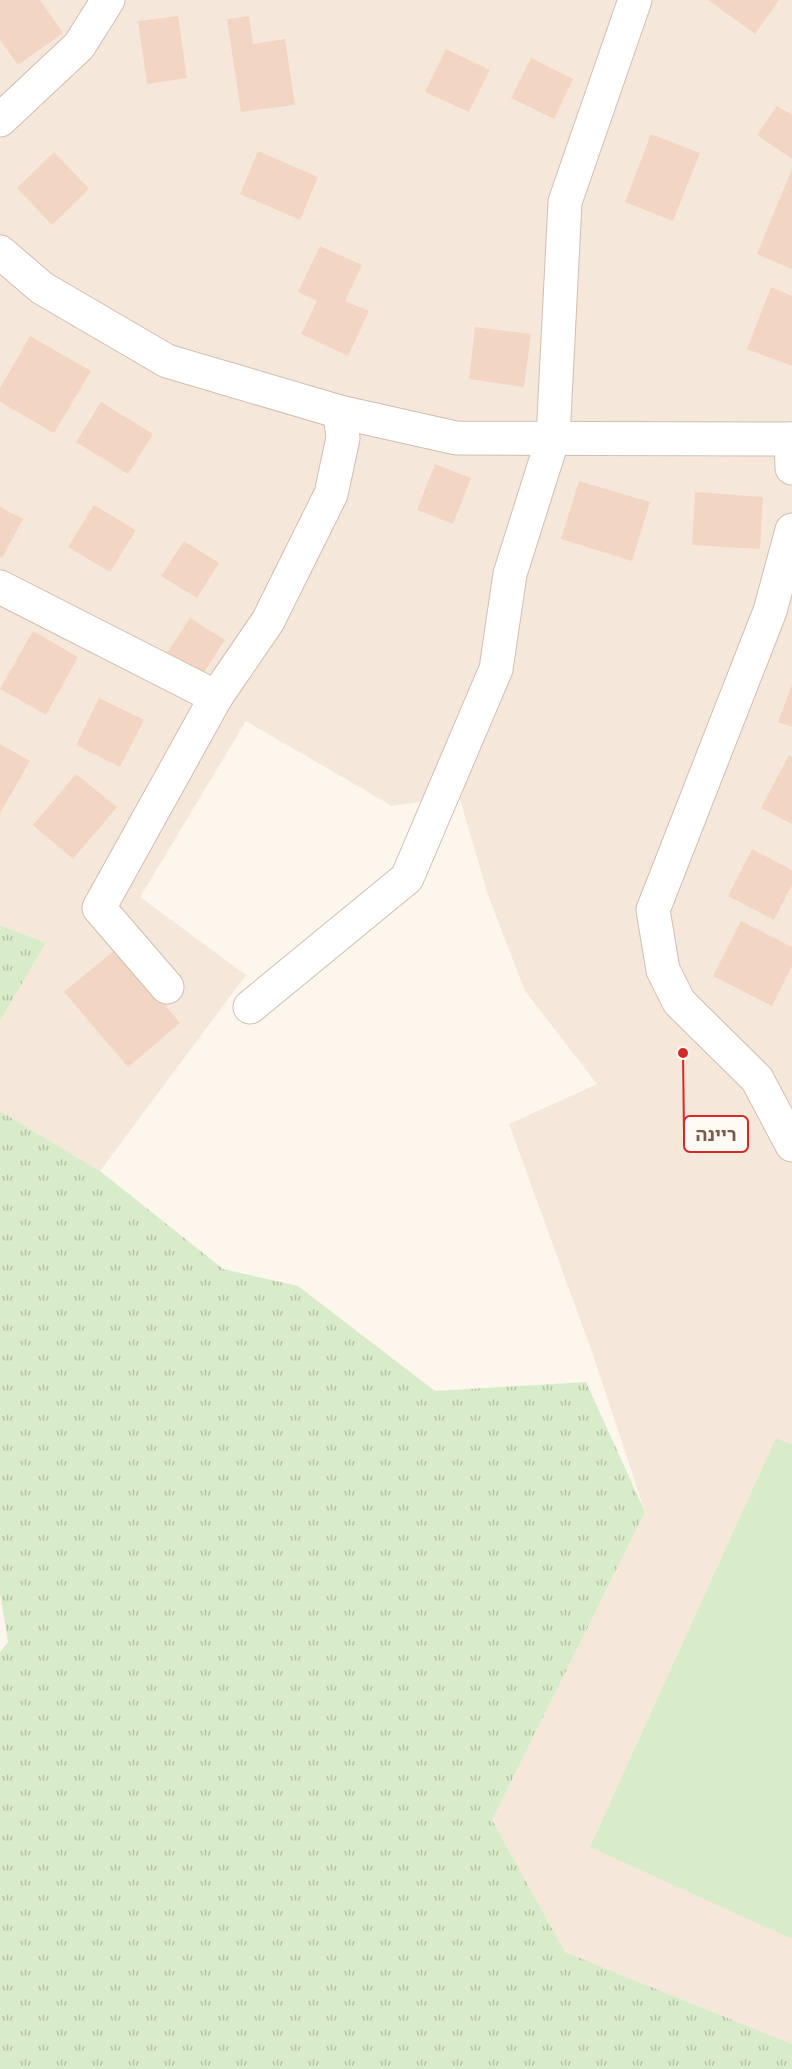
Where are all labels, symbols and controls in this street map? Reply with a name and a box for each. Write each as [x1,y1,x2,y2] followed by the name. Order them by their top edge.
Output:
[684,1116,748,1152] callout: ריינה
[696,1122,736,1147] text: ריינה

